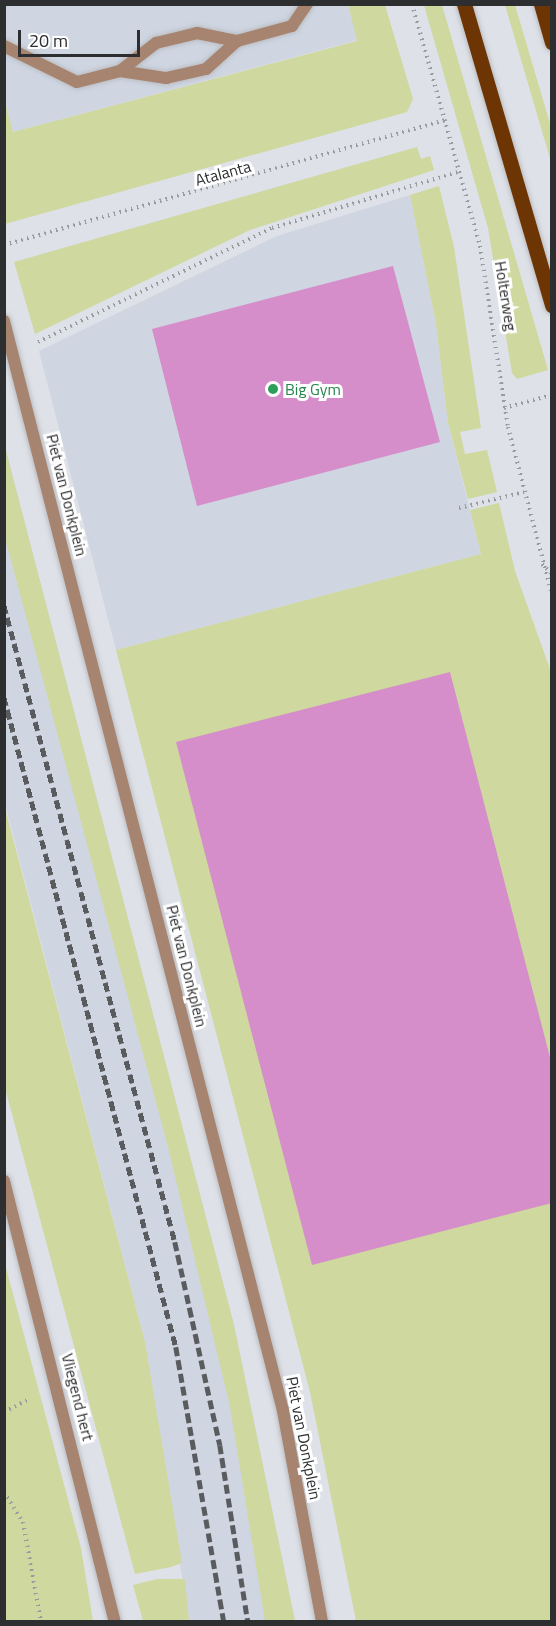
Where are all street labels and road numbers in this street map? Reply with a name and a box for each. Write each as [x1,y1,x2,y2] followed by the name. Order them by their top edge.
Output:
[193,156,253,190] street label: Atalanta
[491,260,521,332] street label: Holterweg
[43,432,91,558] street label: Piet van Donkplein
[163,903,211,1029] street label: Piet van Donkplein
[58,1351,98,1443] street label: Vliegend hert
[283,1375,325,1501] street label: Piet van Donkplein

